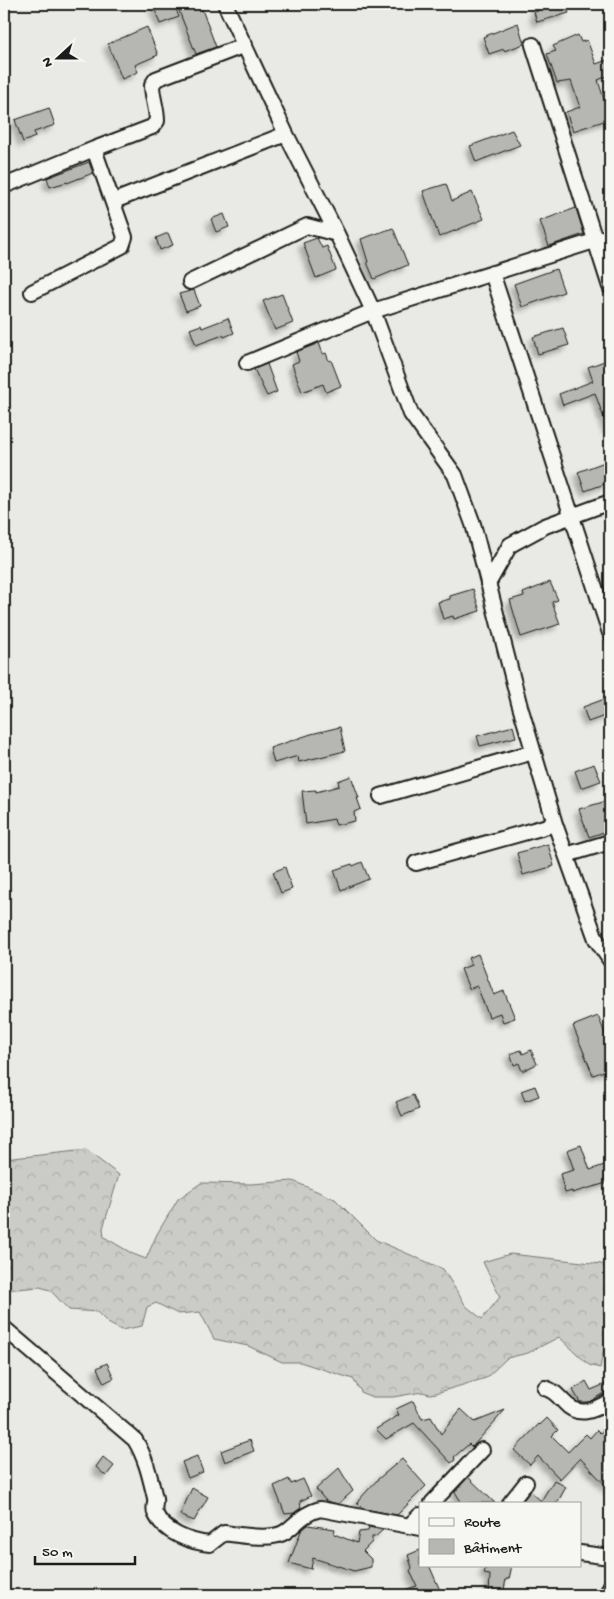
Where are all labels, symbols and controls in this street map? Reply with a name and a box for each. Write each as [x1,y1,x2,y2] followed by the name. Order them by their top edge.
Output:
[32,32,82,82] north arrow
[39,54,58,69] text: N
[419,1502,582,1566] legend
[464,1514,501,1532] text: Route
[35,1534,135,1566] scale bar
[463,1540,523,1558] text: Bâtiment
[42,1544,73,1562] text: 50 m

